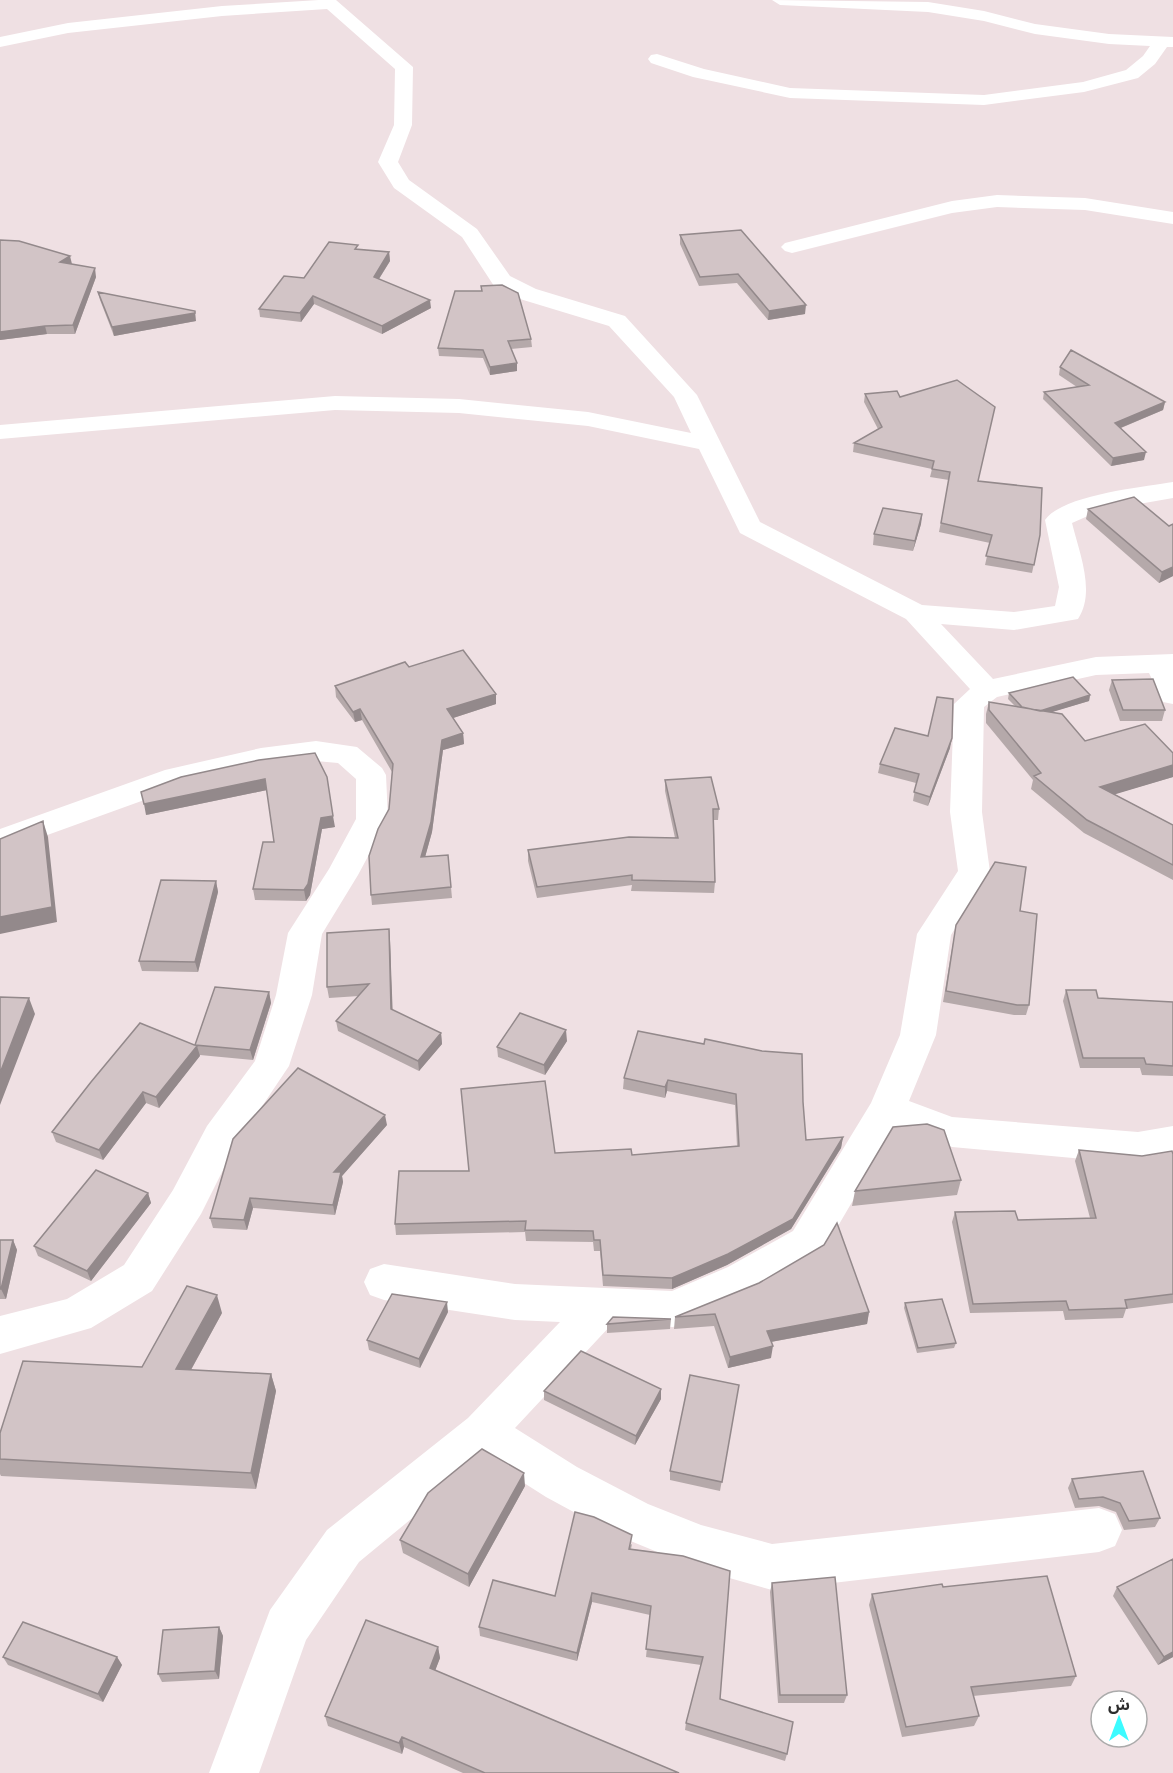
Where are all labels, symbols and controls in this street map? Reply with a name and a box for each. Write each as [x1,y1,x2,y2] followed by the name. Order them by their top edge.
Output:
[1089,1689,1149,1749] north arrow
[1108,1694,1130,1714] text: ش

